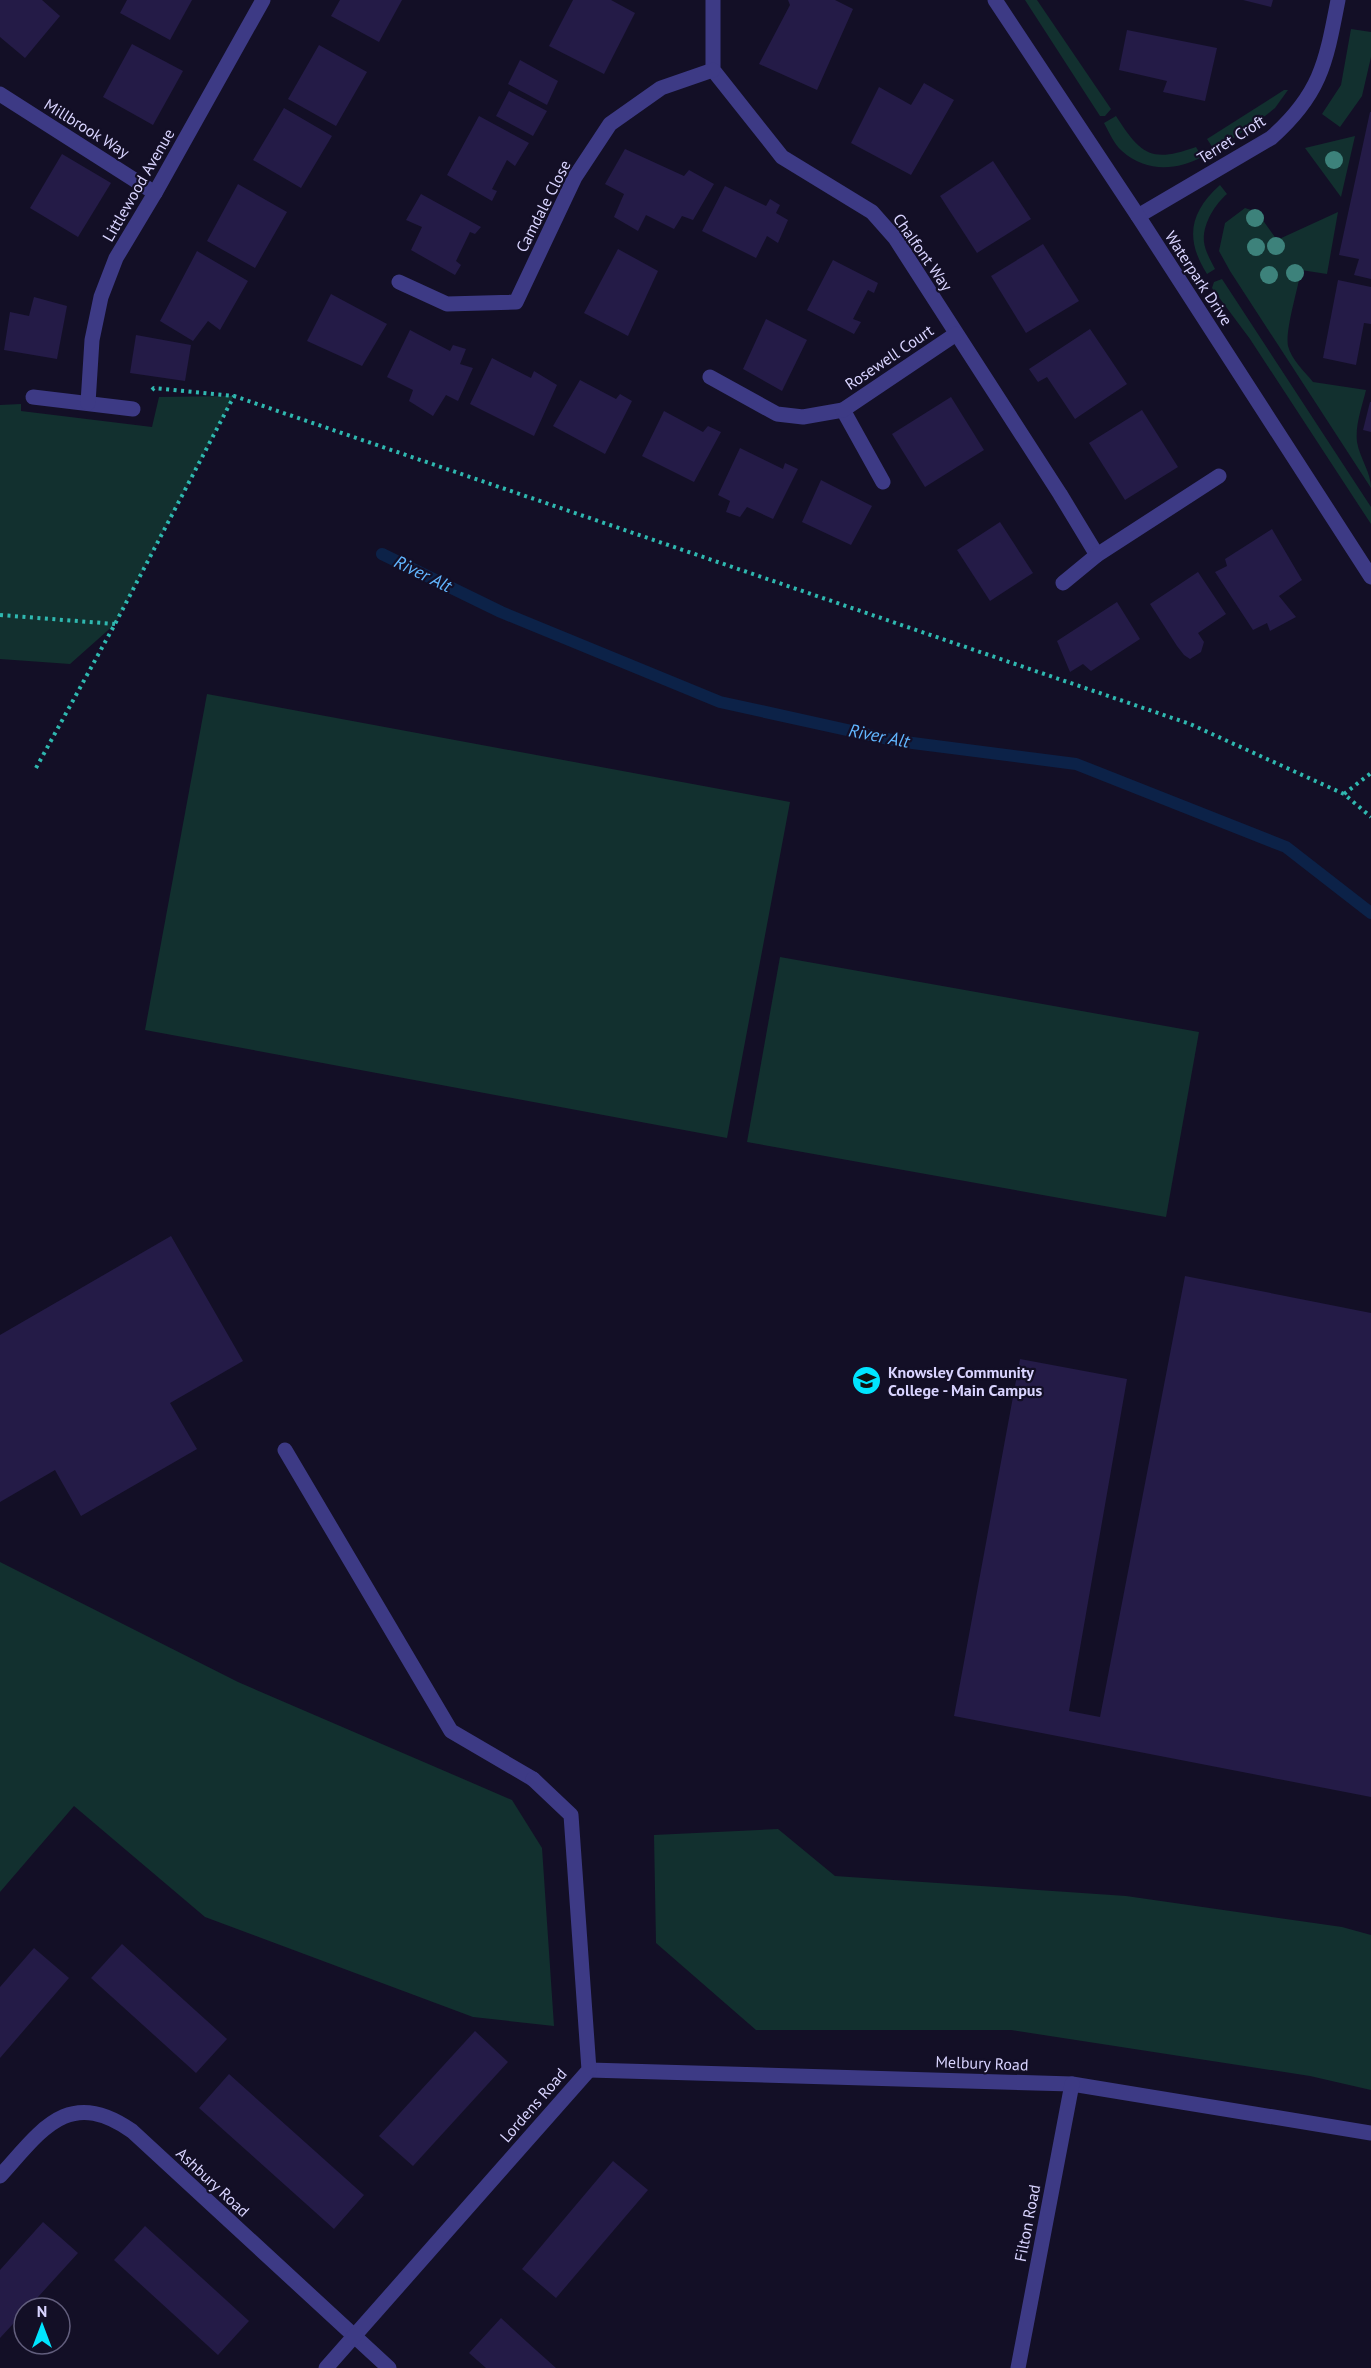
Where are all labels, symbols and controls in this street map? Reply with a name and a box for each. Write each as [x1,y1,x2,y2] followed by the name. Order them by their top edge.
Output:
[41,94,134,162] street label: Millbrook Way
[1193,110,1269,168] street label: Terret Croft
[98,125,178,245] street label: Littlewood Avenue
[511,157,575,255] street label: Camdale Close
[889,209,957,295] street label: Chalfont Way
[1161,227,1237,329] street label: Waterpark Drive
[841,320,938,394] street label: Rosewell Court
[391,550,457,598] water label: River Alt
[847,718,913,753] water label: River Alt
[888,1362,1042,1400] place label: Knowsley Community College - Main Campus
[851,1365,883,1397] school or university icon: Knowsley Community College - Main Campus
[935,2051,1029,2075] street label: Melbury Road
[495,2064,571,2146] street label: Lordens Road
[172,2143,254,2221] street label: Ashbury Road
[1010,2183,1044,2263] street label: Filton Road
[12,2296,72,2356] north arrow
[37,2301,47,2321] text: N

